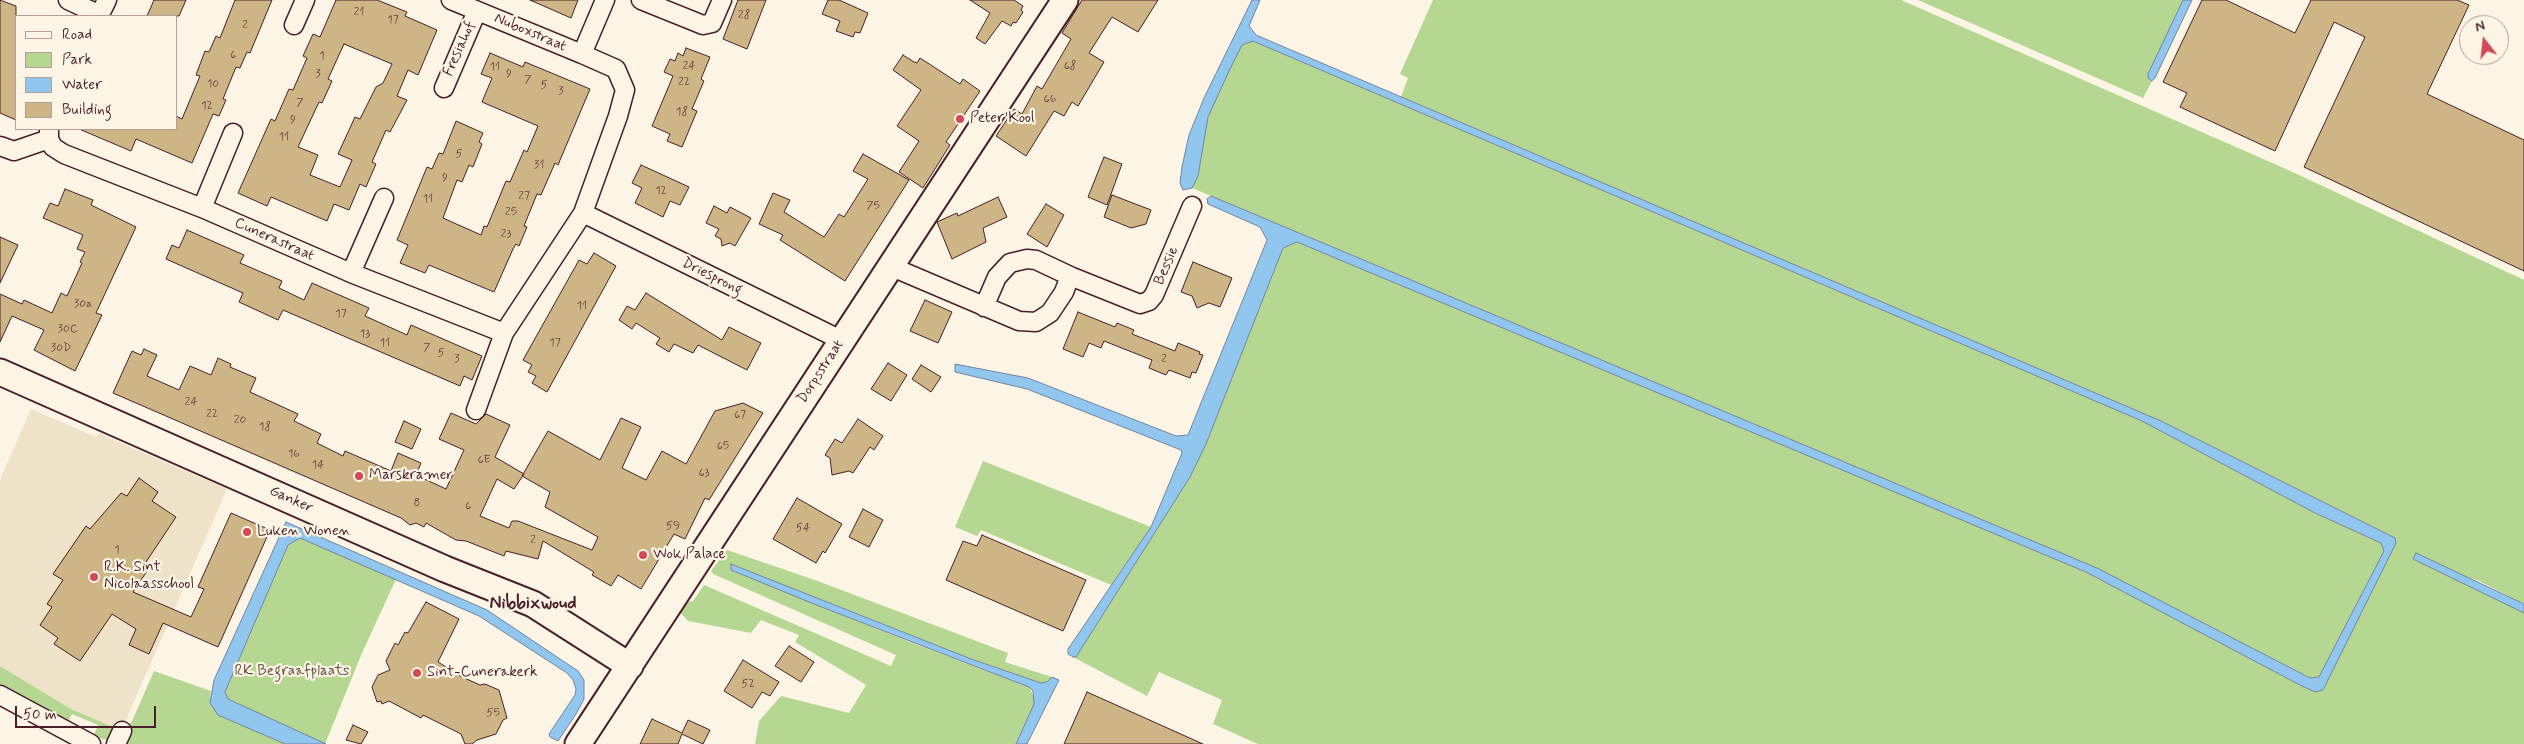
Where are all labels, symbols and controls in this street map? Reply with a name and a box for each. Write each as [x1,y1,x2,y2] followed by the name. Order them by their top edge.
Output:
[353,5,365,19] house number: 21
[738,8,750,22] house number: 28
[491,10,569,56] street label: Nuboxstraat
[387,13,399,27] house number: 17
[15,15,178,130] legend
[2459,15,2509,65] north arrow
[2473,17,2487,36] text: N
[242,18,248,32] house number: 2
[440,19,480,79] street label: Fresiahof
[62,25,92,45] text: Road
[230,48,236,62] house number: 6
[319,49,325,63] house number: 1
[62,50,92,70] text: Park
[682,59,696,73] house number: 24
[1064,59,1076,73] house number: 68
[490,60,500,74] house number: 11
[315,67,321,81] house number: 3
[506,67,512,81] house number: 9
[524,73,532,87] house number: 7
[62,75,102,95] text: Water
[678,75,690,89] house number: 22
[207,77,219,91] house number: 10
[540,78,548,92] house number: 5
[558,84,564,98] house number: 3
[1044,92,1056,106] house number: 66
[296,96,304,110] house number: 7
[201,99,213,113] house number: 12
[62,100,112,120] text: Building
[676,105,688,119] house number: 18
[970,110,1035,128] place label: Peter Kool
[290,113,296,127] house number: 9
[954,113,966,125] marker: Peter Kool
[279,130,289,144] house number: 11
[455,147,463,161] house number: 5
[534,158,544,172] house number: 31
[442,171,448,185] house number: 9
[655,184,667,198] house number: 12
[518,189,530,203] house number: 27
[423,192,433,206] house number: 11
[866,199,880,213] house number: 75
[505,205,517,219] house number: 25
[231,214,317,266] street label: Cunerastraat
[501,227,511,241] house number: 23
[1151,244,1183,288] street label: Bessie
[679,255,745,299] street label: Driesprong
[74,297,92,311] house number: 30a
[577,299,587,313] house number: 11
[335,307,347,321] house number: 17
[58,322,78,336] house number: 30C
[360,327,370,341] house number: 13
[380,336,390,350] house number: 11
[549,336,561,350] house number: 17
[794,337,848,407] street label: Dorpsstraat
[51,341,71,355] house number: 30D
[423,341,431,355] house number: 7
[437,346,445,360] house number: 5
[454,352,460,366] house number: 3
[1161,352,1167,366] house number: 2
[184,395,198,409] house number: 24
[206,407,218,421] house number: 22
[734,408,746,422] house number: 67
[234,413,246,427] house number: 20
[259,420,271,434] house number: 18
[717,439,729,453] house number: 65
[288,447,300,461] house number: 16
[477,453,491,467] house number: 6E
[312,458,324,472] house number: 14
[698,466,710,480] house number: 63
[369,467,453,485] place label: Marskramer
[353,470,365,482] marker: Marskramer
[266,482,316,518] street label: Ganker
[414,496,420,510] house number: 8
[465,499,471,513] house number: 6
[666,519,680,533] house number: 59
[796,521,810,535] house number: 54
[257,523,351,541] place label: Luken Wonen
[241,526,253,538] marker: Luken Wonen
[530,533,536,547] house number: 2
[114,543,120,557] house number: 1
[653,546,726,564] place label: Wok Palace
[637,549,649,561] marker: Wok Palace
[104,559,194,594] place label: R.K. Sint Nicolaasschool
[88,571,100,583] marker: R.K. Sint Nicolaasschool
[489,593,577,615] district label: Nibbixwoud
[234,663,350,681] park label: RK Begraafplaats
[427,664,537,682] place label: Sint-Cunerakerk
[411,667,423,679] marker: Sint-Cunerakerk
[741,677,755,691] house number: 52
[18,696,159,728] scale bar
[23,705,57,725] text: 50 m
[486,706,500,720] house number: 55

